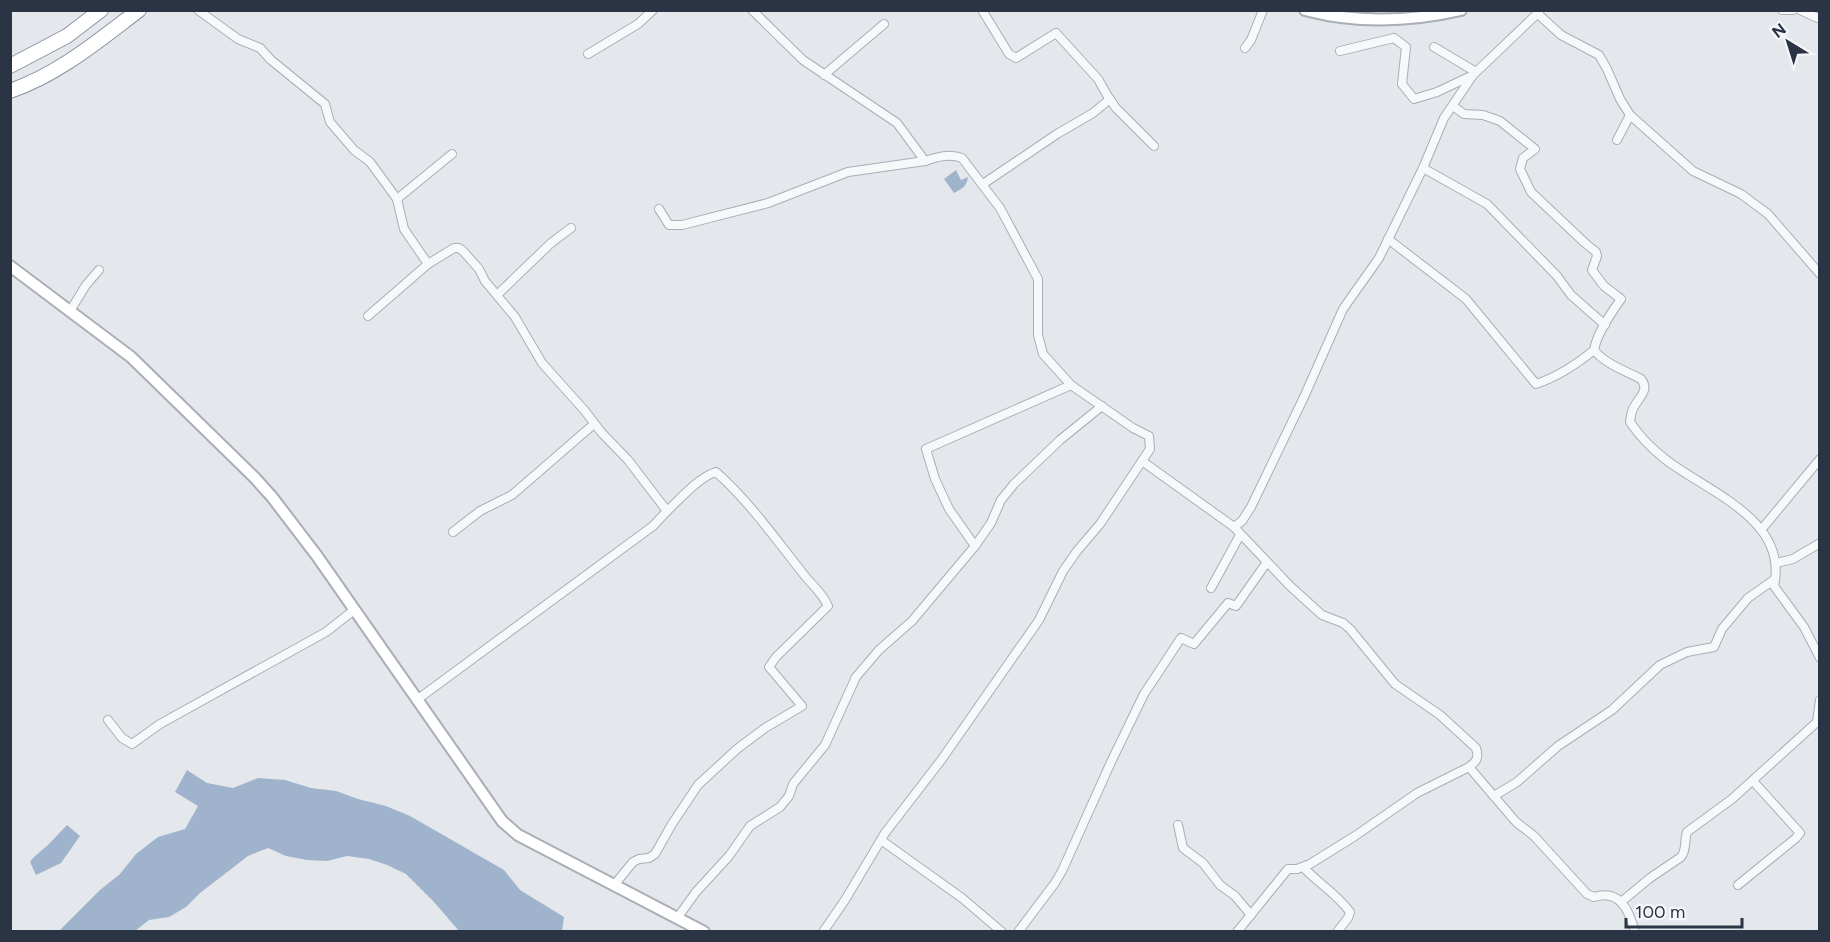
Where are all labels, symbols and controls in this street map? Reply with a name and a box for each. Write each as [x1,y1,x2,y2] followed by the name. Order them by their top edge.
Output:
[1758,12,1818,72] north arrow
[1768,19,1790,42] text: N
[1626,891,1742,929] scale bar
[1635,901,1685,923] text: 100 m

